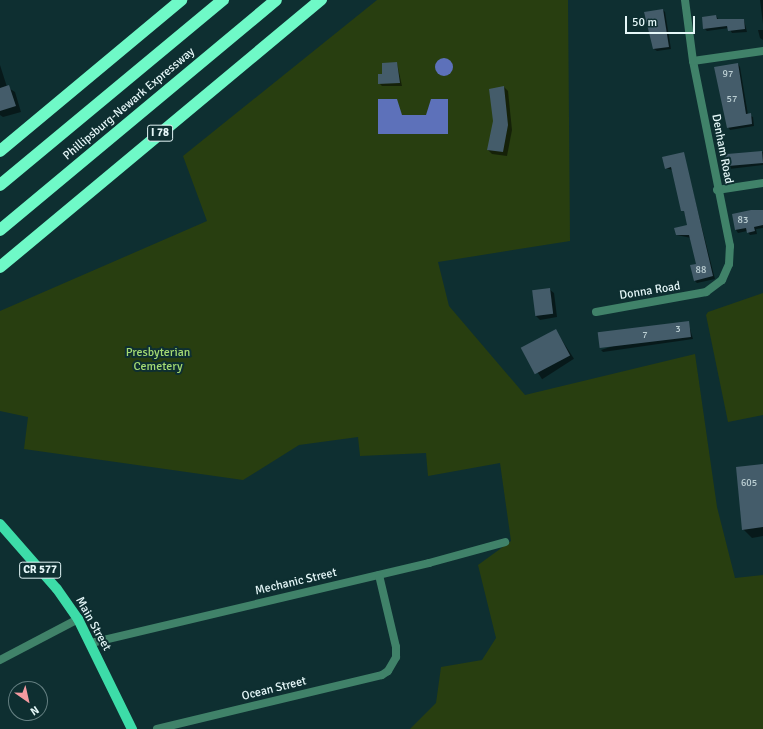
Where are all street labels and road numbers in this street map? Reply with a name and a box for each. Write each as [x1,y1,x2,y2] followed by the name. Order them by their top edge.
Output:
[60,45,198,163] street label: Phillipsburg-Newark Expressway
[708,113,736,185] street label: Denham Road
[147,124,173,142] road number: I 78
[618,279,682,303] street label: Donna Road
[19,561,61,579] road number: CR 577
[254,566,338,598] street label: Mechanic Street
[72,594,114,654] street label: Main Street
[240,674,308,704] street label: Ocean Street

